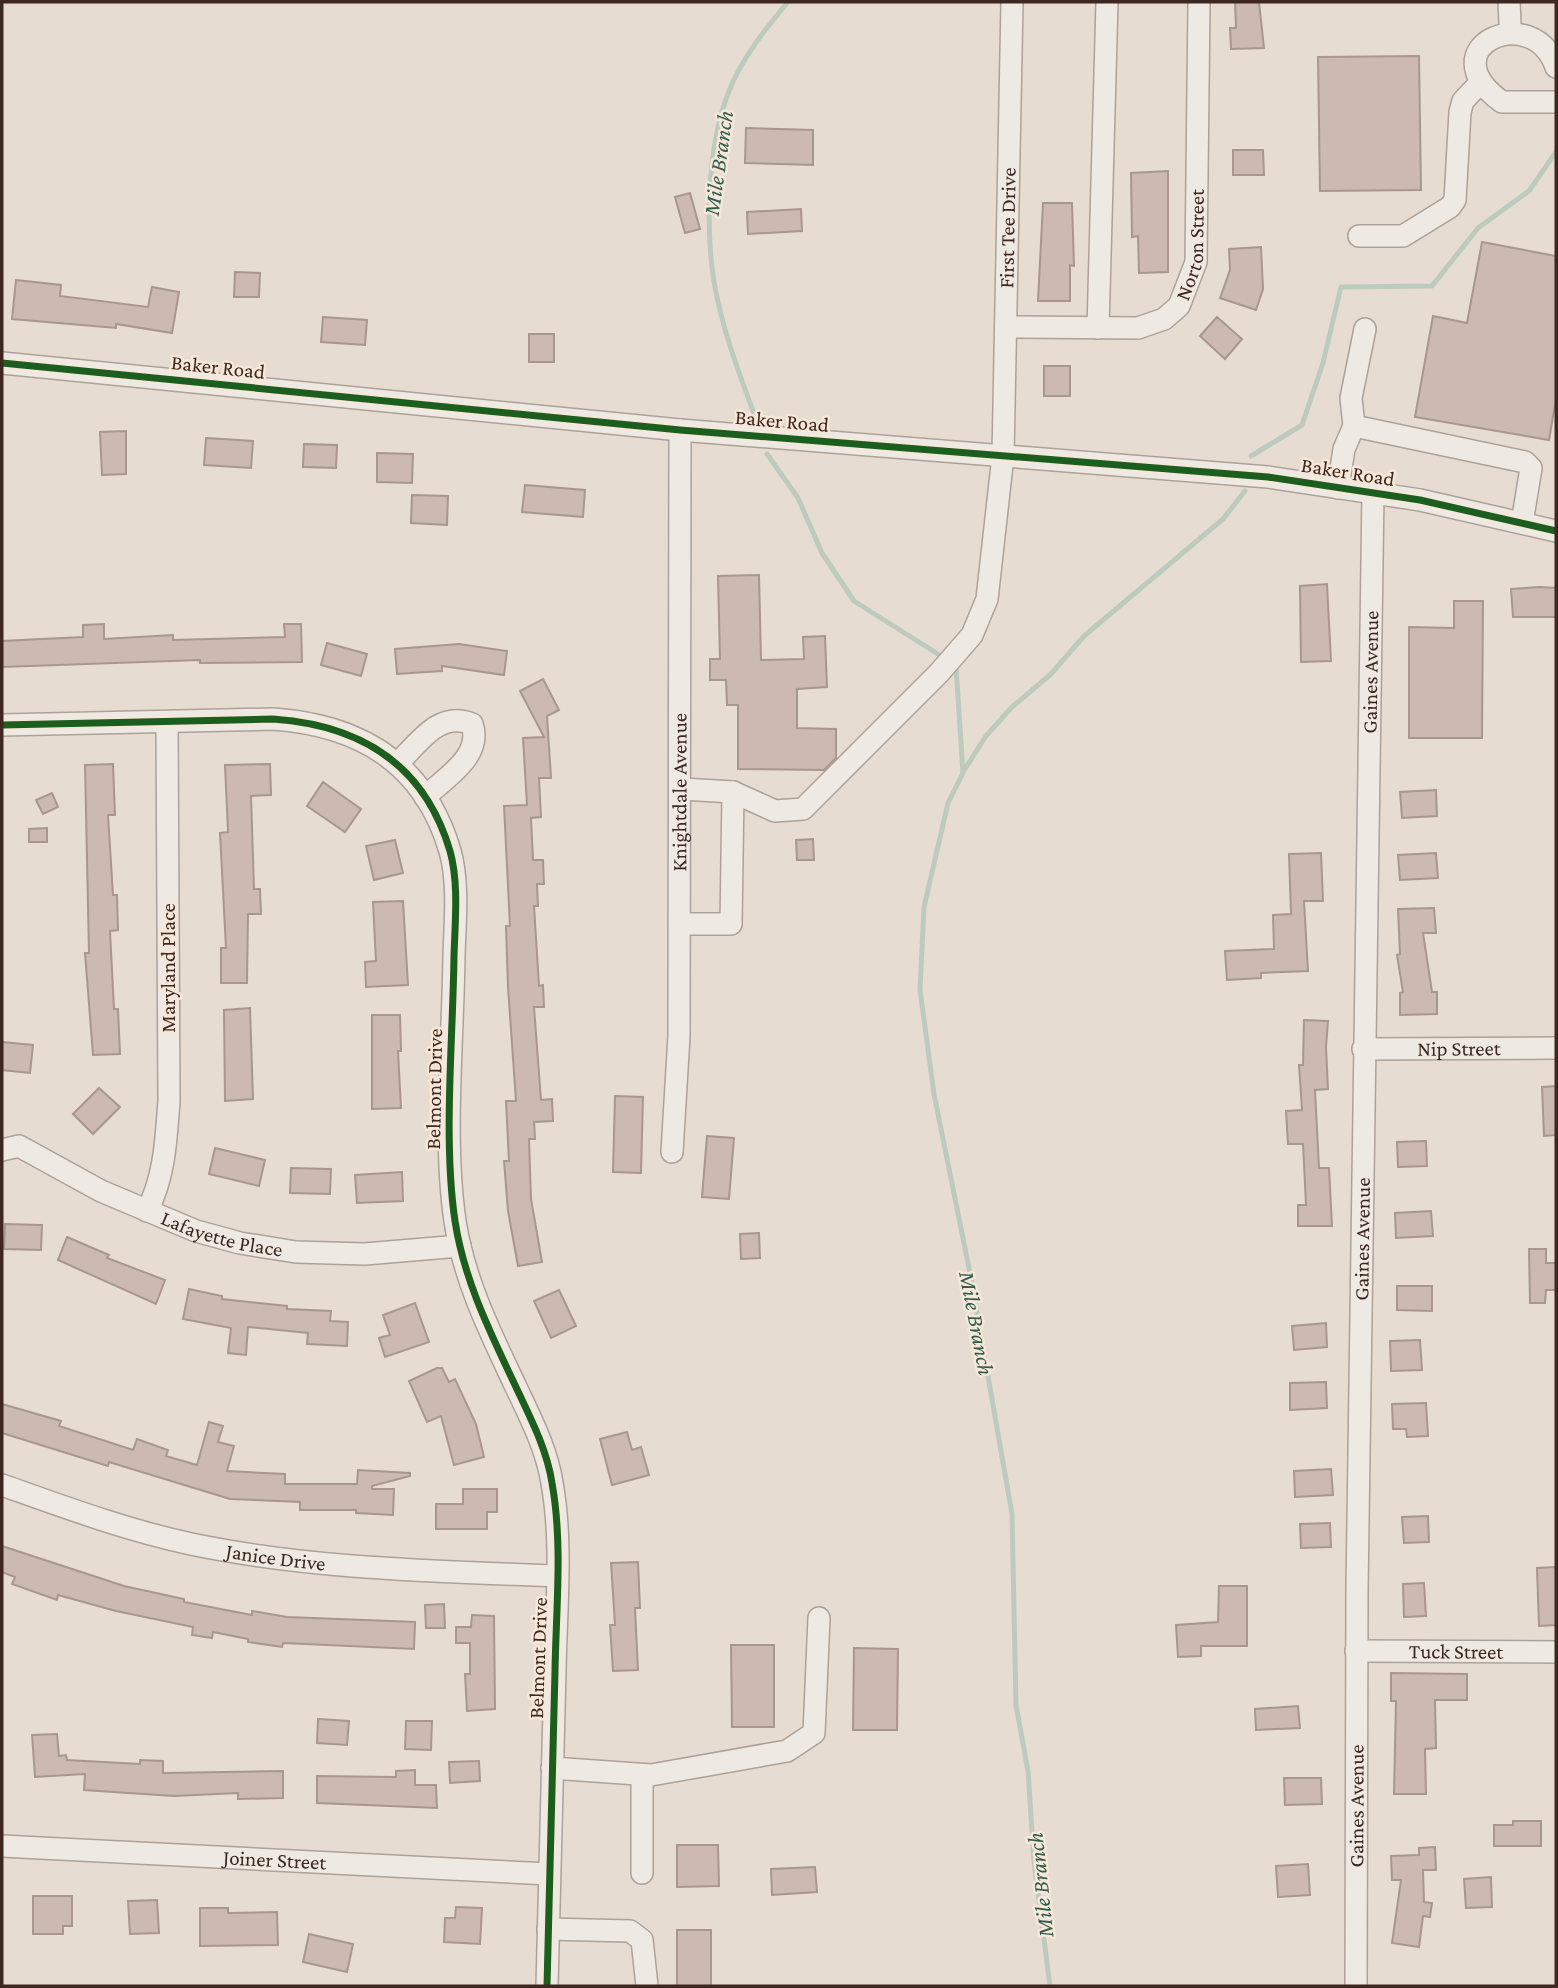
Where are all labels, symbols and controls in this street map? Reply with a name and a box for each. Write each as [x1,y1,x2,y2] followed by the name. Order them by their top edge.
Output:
[698,109,738,218] water label: Mile Branch
[994,167,1021,289] street label: First Tee Drive
[1170,188,1209,304] street label: Norton Street
[170,350,266,384] street label: Baker Road
[734,405,830,437] street label: Baker Road
[1300,453,1396,491] street label: Baker Road
[1357,610,1383,734] street label: Gaines Avenue
[667,713,692,871] street label: Knightdale Avenue
[156,903,180,1033] street label: Maryland Place
[421,1028,447,1150] street label: Belmont Drive
[1417,1036,1502,1061] street label: Nip Street
[1349,1177,1375,1301] street label: Gaines Avenue
[157,1206,284,1262] street label: Lafayette Place
[954,1268,1000,1377] water label: Mile Branch
[222,1538,327,1576] street label: Janice Drive
[524,1597,552,1719] street label: Belmont Drive
[1409,1639,1504,1664] street label: Tuck Street
[1344,1744,1369,1868] street label: Gaines Avenue
[1022,1831,1059,1940] water label: Mile Branch
[220,1845,328,1875] street label: Joiner Street

